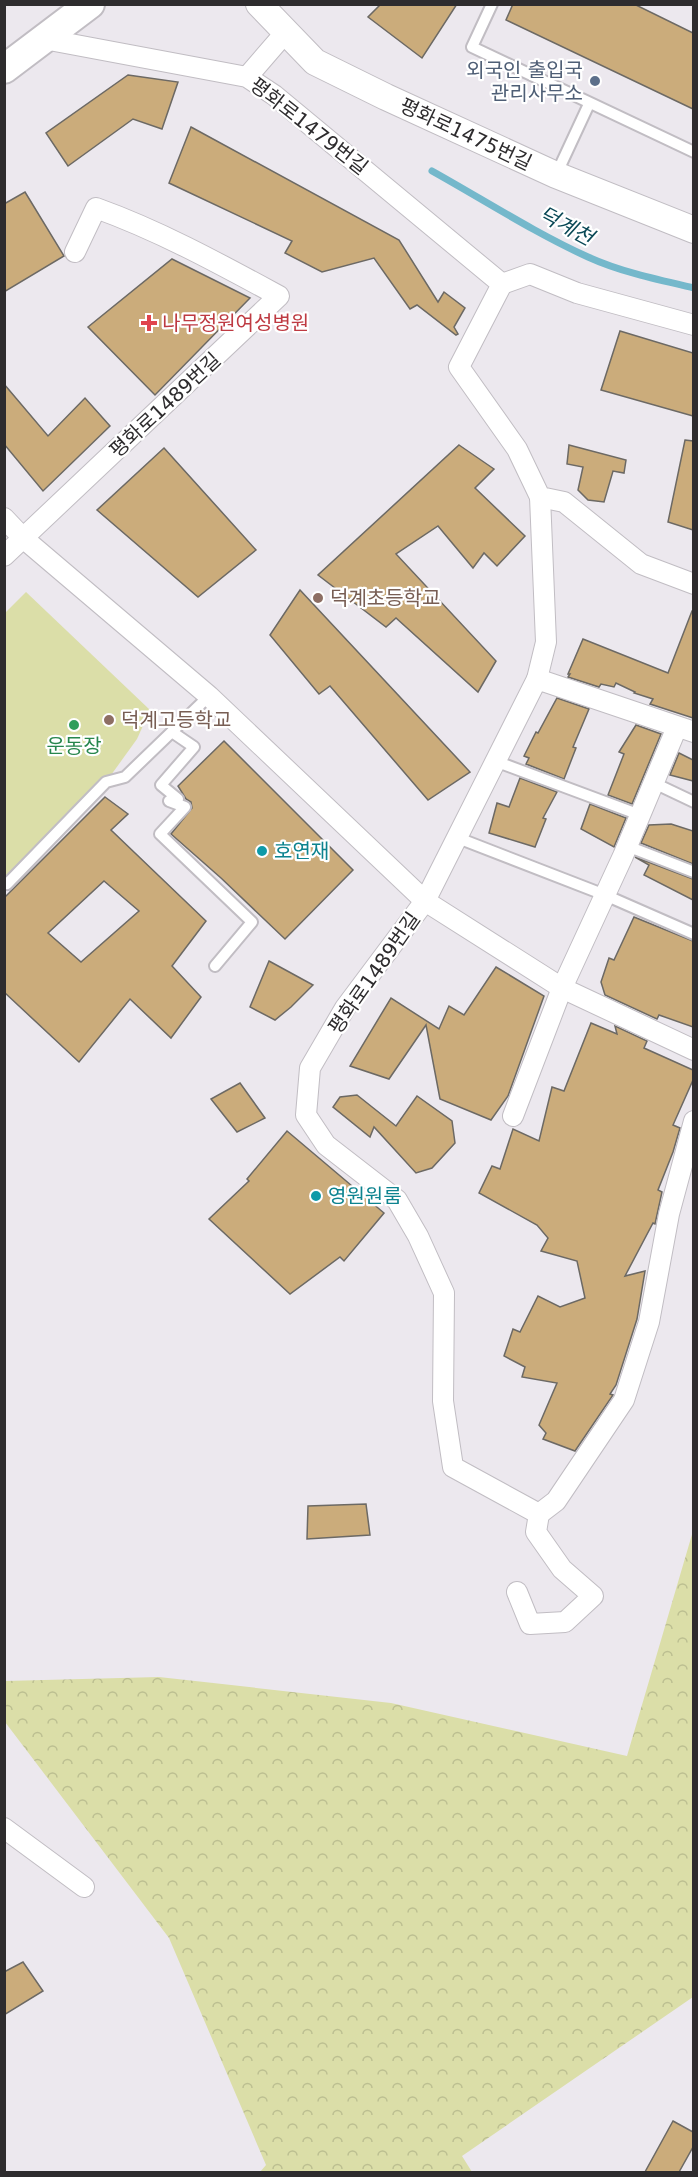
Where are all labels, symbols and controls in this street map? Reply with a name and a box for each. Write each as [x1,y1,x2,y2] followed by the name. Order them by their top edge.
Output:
[466,58,583,105] place label: 외국인 출입국 관리사무소
[245,73,373,179] street label: 평화로1479번길
[588,74,602,88] marker: 외국인 출입국 관리사무소
[396,93,536,175] street label: 평화로1475번길
[535,202,600,251] water label: 덕계천
[162,311,309,335] place label: 나무정원여성병원
[140,314,158,332] marker: 나무정원여성병원
[105,347,225,463] street label: 평화로1489번길
[330,586,440,610] place label: 덕계초등학교
[311,591,325,605] marker: 덕계초등학교
[121,708,231,732] place label: 덕계고등학교
[102,713,116,727] marker: 덕계고등학교
[67,718,81,732] marker: 운동장
[46,734,102,758] place label: 운동장
[274,839,329,863] place label: 호연재
[255,844,269,858] marker: 호연재
[323,908,425,1038] street label: 평화로1489번길
[328,1184,402,1208] place label: 영원원룸
[309,1189,323,1203] marker: 영원원룸

